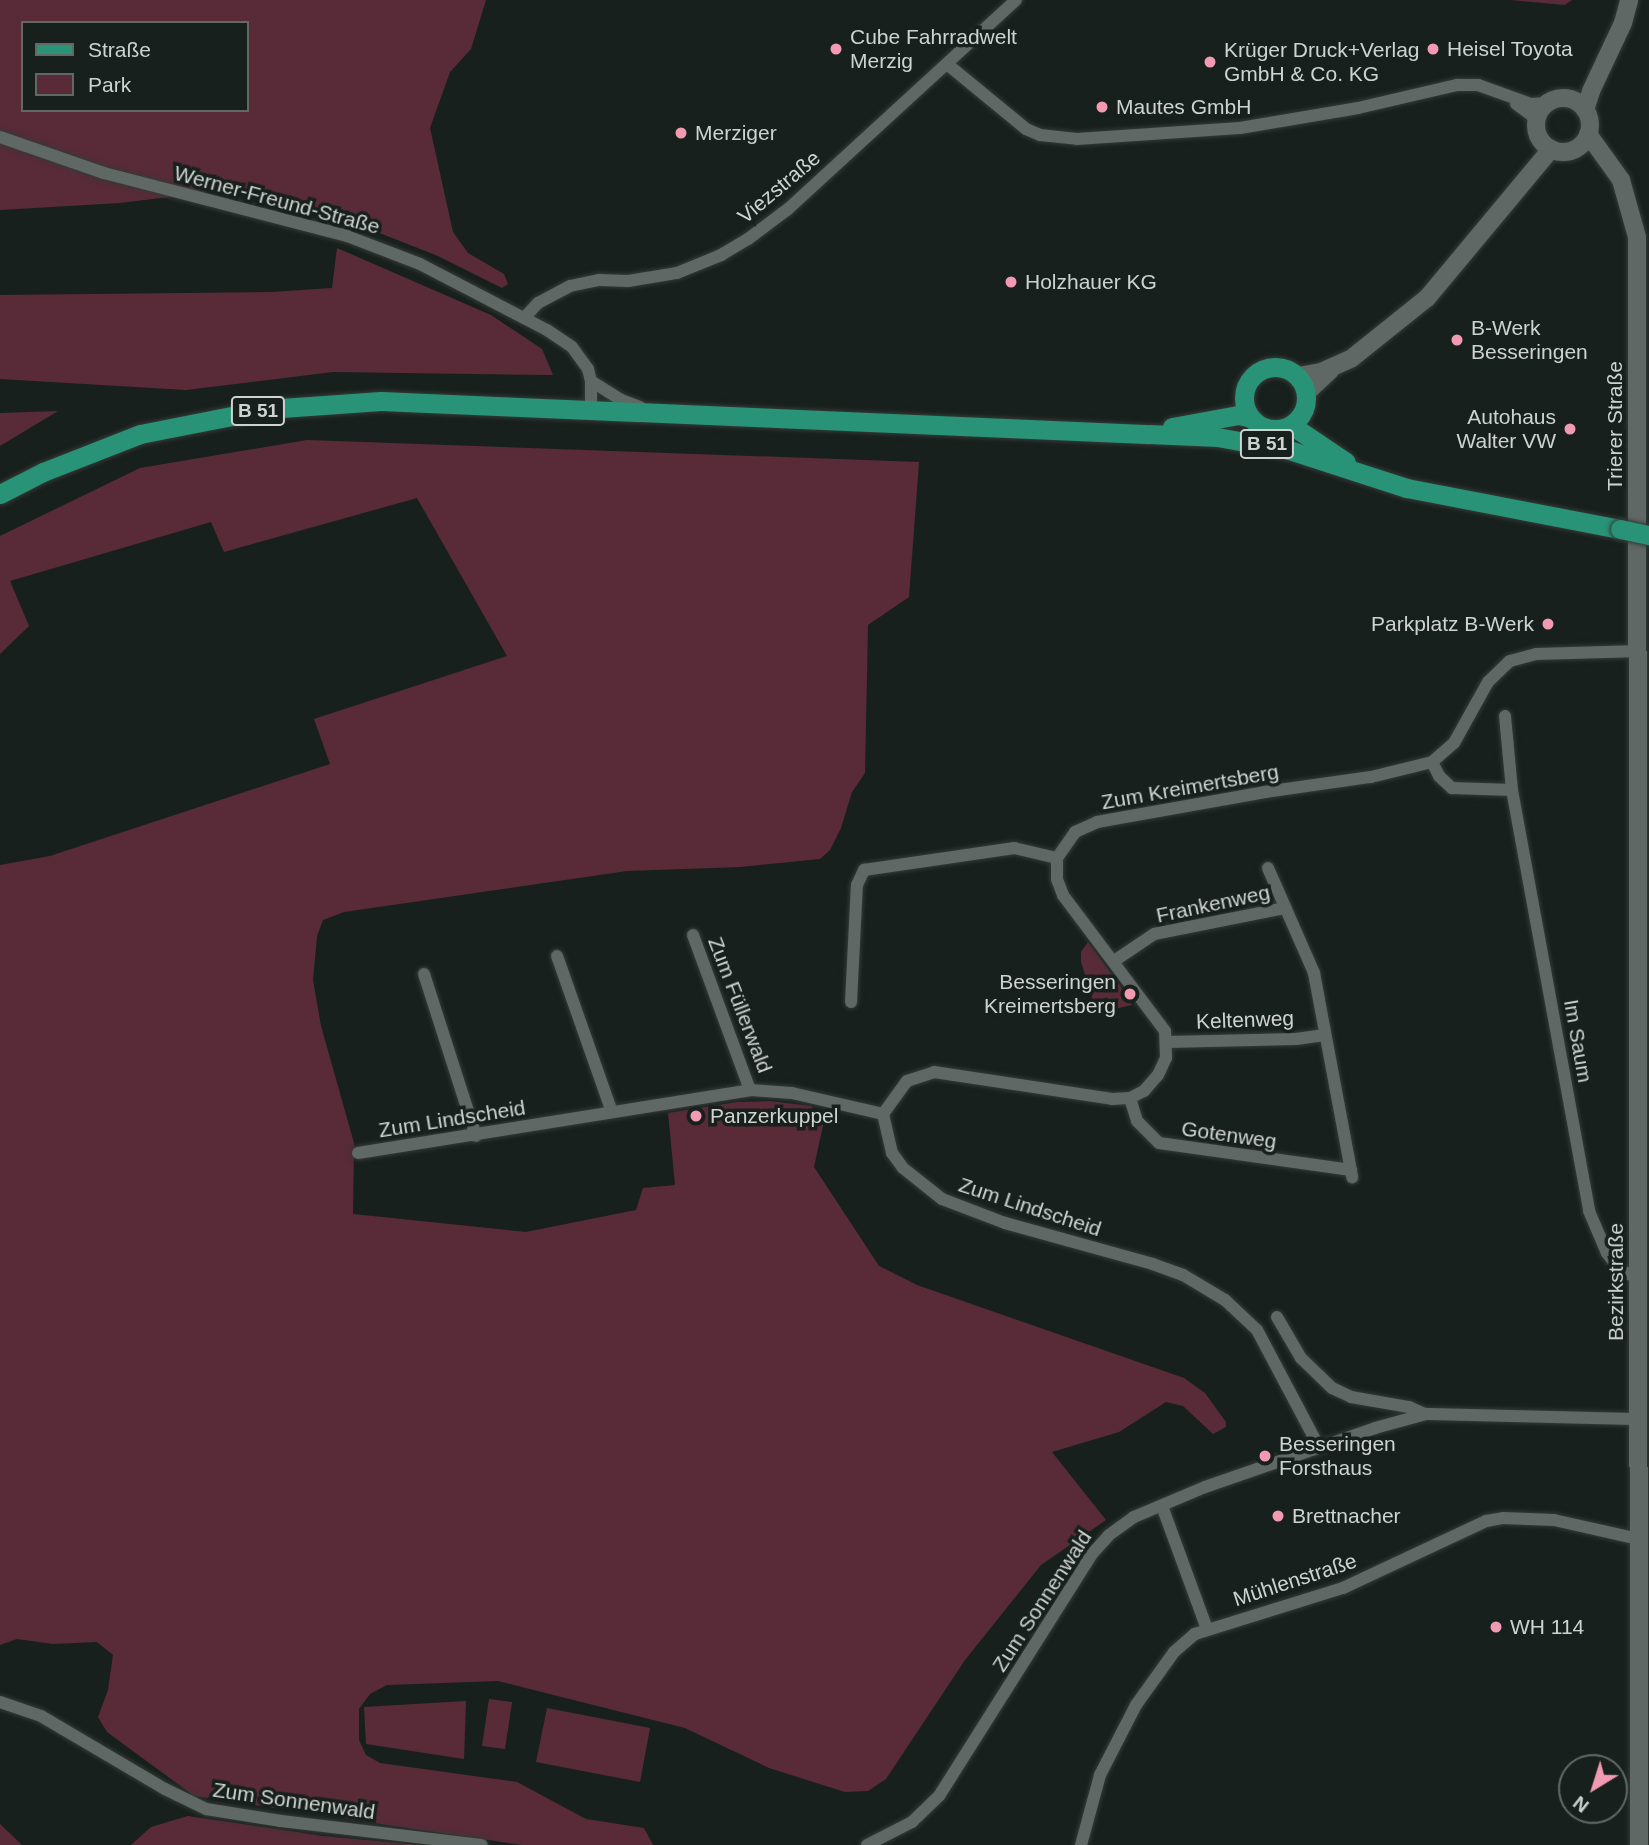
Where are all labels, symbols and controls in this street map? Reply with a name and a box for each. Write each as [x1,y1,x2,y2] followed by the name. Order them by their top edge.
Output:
[21,21,248,112] legend
[850,24,1017,74] place label: Cube Fahrradwelt Merzig
[1447,36,1573,62] place label: Heisel Toyota
[1224,37,1420,87] place label: Krüger Druck+Verlag GmbH & Co. KG
[88,38,151,61] text: Straße
[828,41,844,57] marker: Cube Fahrradwelt Merzig
[1425,41,1441,57] marker: Heisel Toyota
[1202,54,1218,70] marker: Krüger Druck+Verlag GmbH & Co. KG
[88,73,131,96] text: Park
[1116,94,1251,120] place label: Mautes GmbH
[1094,99,1110,115] marker: Mautes GmbH
[695,120,777,146] place label: Merziger
[673,125,689,141] marker: Merziger
[733,145,825,229] street label: Viezstraße
[171,160,383,240] street label: Werner-Freund-Straße
[1025,269,1157,295] place label: Holzhauer KG
[1003,274,1019,290] marker: Holzhauer KG
[1471,315,1588,365] place label: B-Werk Besseringen
[1449,332,1465,348] marker: B-Werk Besseringen
[1602,361,1628,491] street label: Trierer Straße
[230,396,286,426] road number: B 51
[1456,404,1556,454] place label: Autohaus Walter VW
[1562,421,1578,437] marker: Autohaus Walter VW
[1239,428,1295,460] road number: B 51
[1371,611,1534,637] place label: Parkplatz B-Werk
[1540,616,1556,632] marker: Parkplatz B-Werk
[1099,759,1281,815] street label: Zum Kreimertsberg
[1154,880,1272,928] street label: Frankenweg
[703,933,777,1077] street label: Zum Füllerwald
[984,969,1116,1019] place label: Besseringen Kreimertsberg
[1122,986,1138,1002] marker: Besseringen Kreimertsberg
[1558,997,1598,1085] street label: Im Saum
[1196,1006,1294,1034] street label: Keltenweg
[377,1095,527,1143] street label: Zum Lindscheid
[710,1103,838,1129] place label: Panzerkuppel
[688,1108,704,1124] marker: Panzerkuppel
[1180,1116,1278,1154] street label: Gotenweg
[956,1172,1104,1242] street label: Zum Lindscheid
[1603,1223,1629,1341] street label: Bezirkstraße
[1279,1431,1396,1481] place label: Besseringen Forsthaus
[1257,1448,1273,1464] marker: Besseringen Forsthaus
[1292,1503,1401,1529] place label: Brettnacher
[1270,1508,1286,1524] marker: Brettnacher
[987,1526,1097,1676] street label: Zum Sonnenwald
[1230,1548,1360,1612] street label: Mühlenstraße
[1510,1614,1584,1640] place label: WH 114
[1488,1619,1504,1635] marker: WH 114
[1558,1754,1628,1824] north arrow
[211,1777,377,1825] street label: Zum Sonnenwald
[1569,1792,1593,1817] text: N

